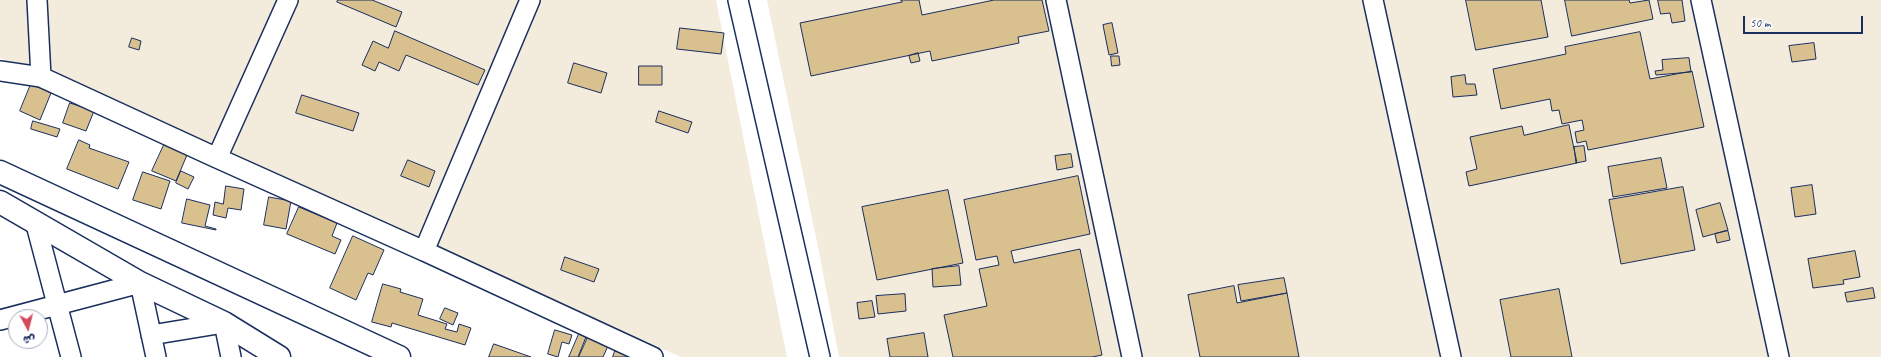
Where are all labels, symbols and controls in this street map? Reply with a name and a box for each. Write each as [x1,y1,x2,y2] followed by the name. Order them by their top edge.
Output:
[1745,8,1865,34] scale bar
[1750,15,1770,31] text: 50 m
[8,309,48,349] north arrow
[22,332,36,348] text: ش

